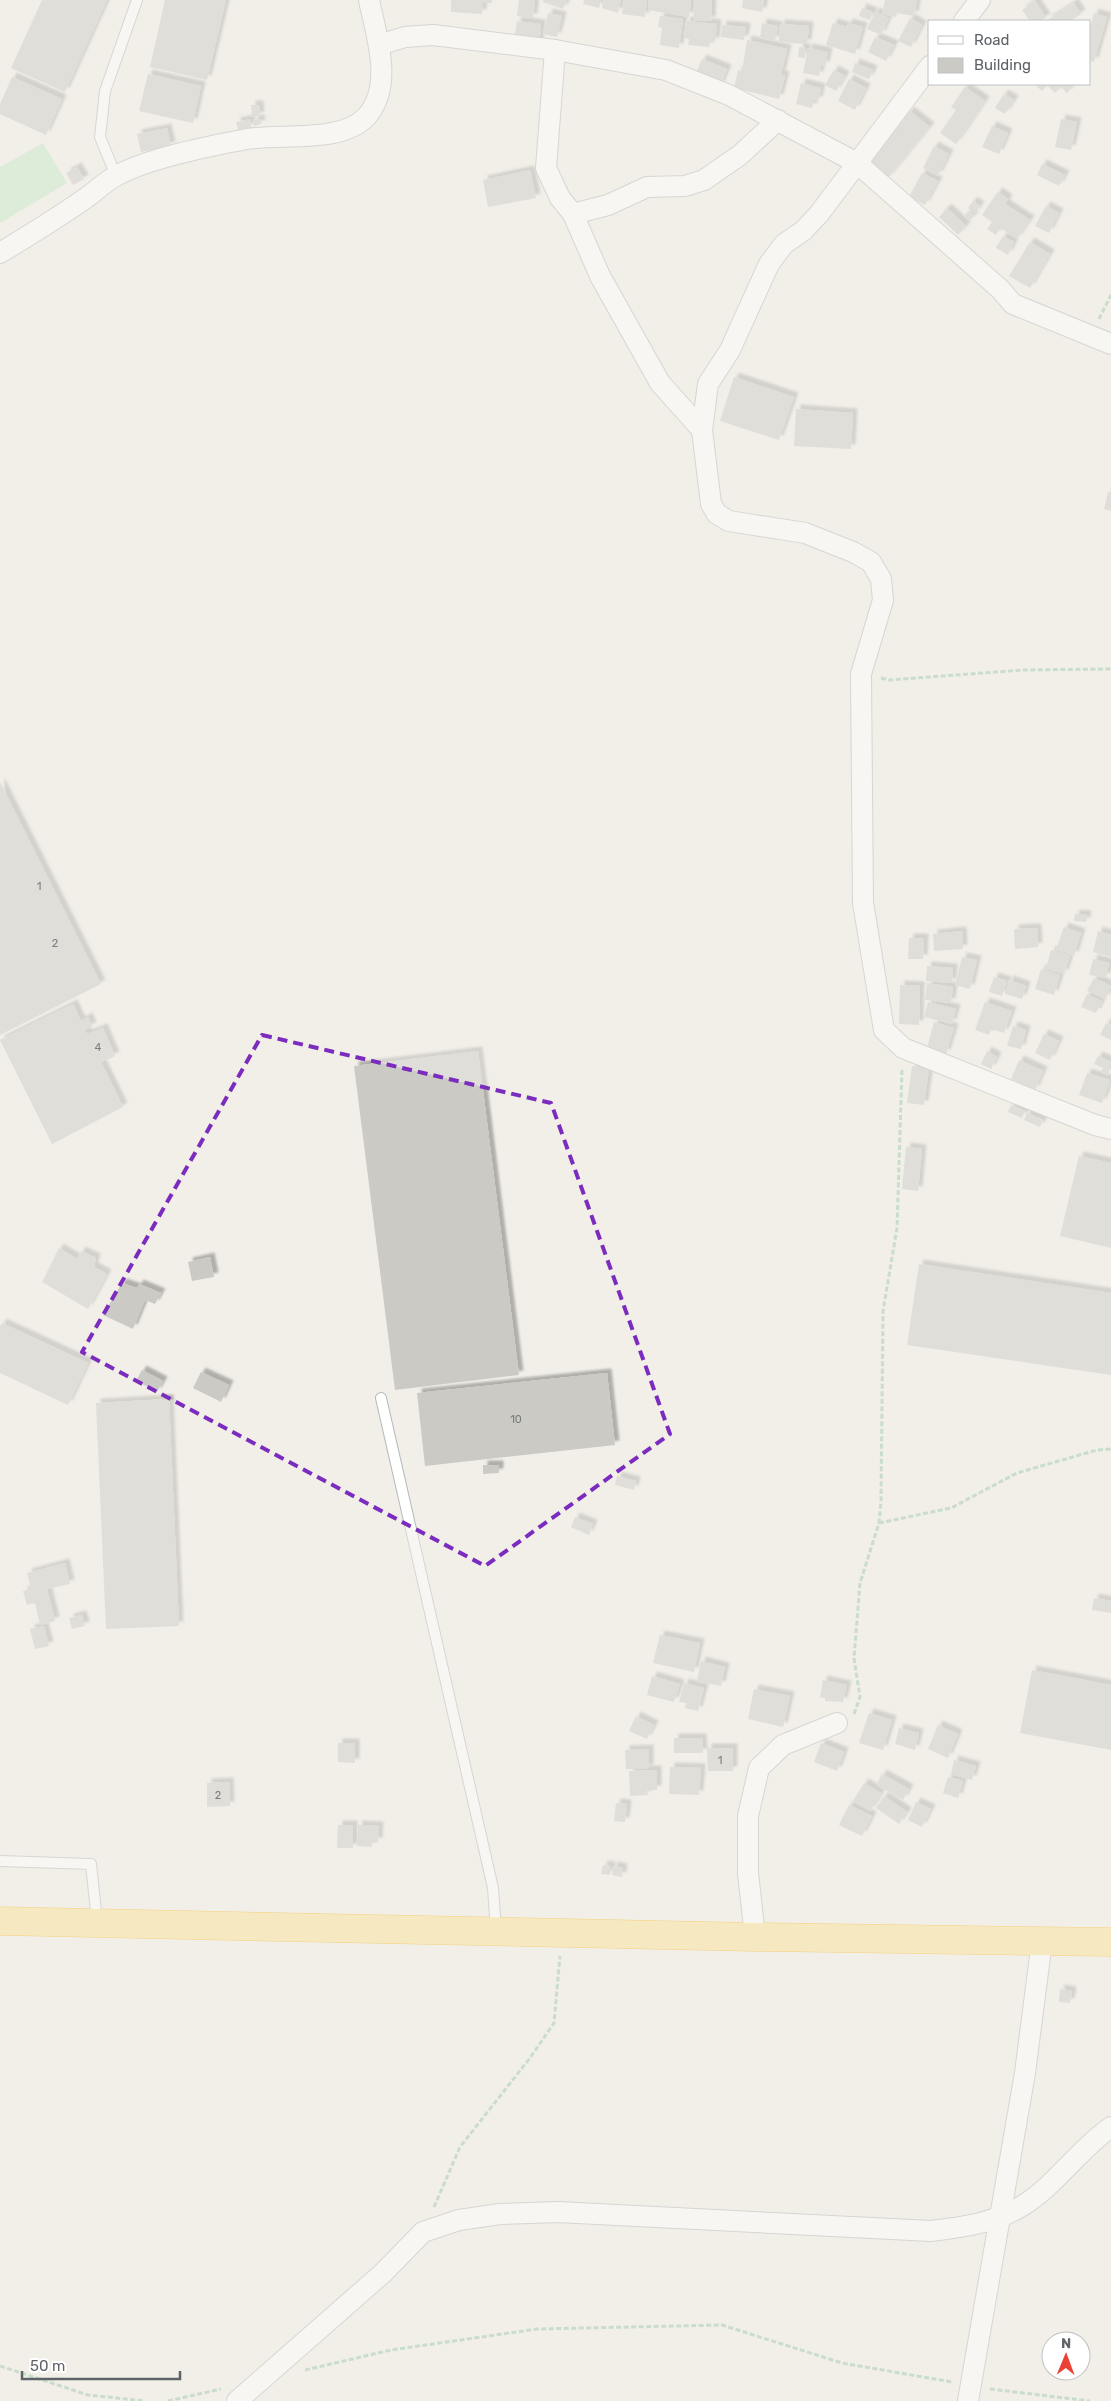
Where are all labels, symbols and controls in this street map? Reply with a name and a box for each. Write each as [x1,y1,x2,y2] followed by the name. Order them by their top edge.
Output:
[928,20,1091,85] legend
[974,31,1010,49] text: Road
[974,56,1031,74] text: Building
[37,880,41,893] house number: 1
[52,937,58,950] house number: 2
[95,1041,102,1054] house number: 4
[510,1413,522,1426] house number: 10
[718,1754,722,1767] house number: 1
[215,1789,221,1802] house number: 2
[1041,2331,1091,2381] north arrow
[1061,2335,1071,2352] text: N
[22,2348,180,2380] scale bar
[30,2357,65,2375] text: 50 m

